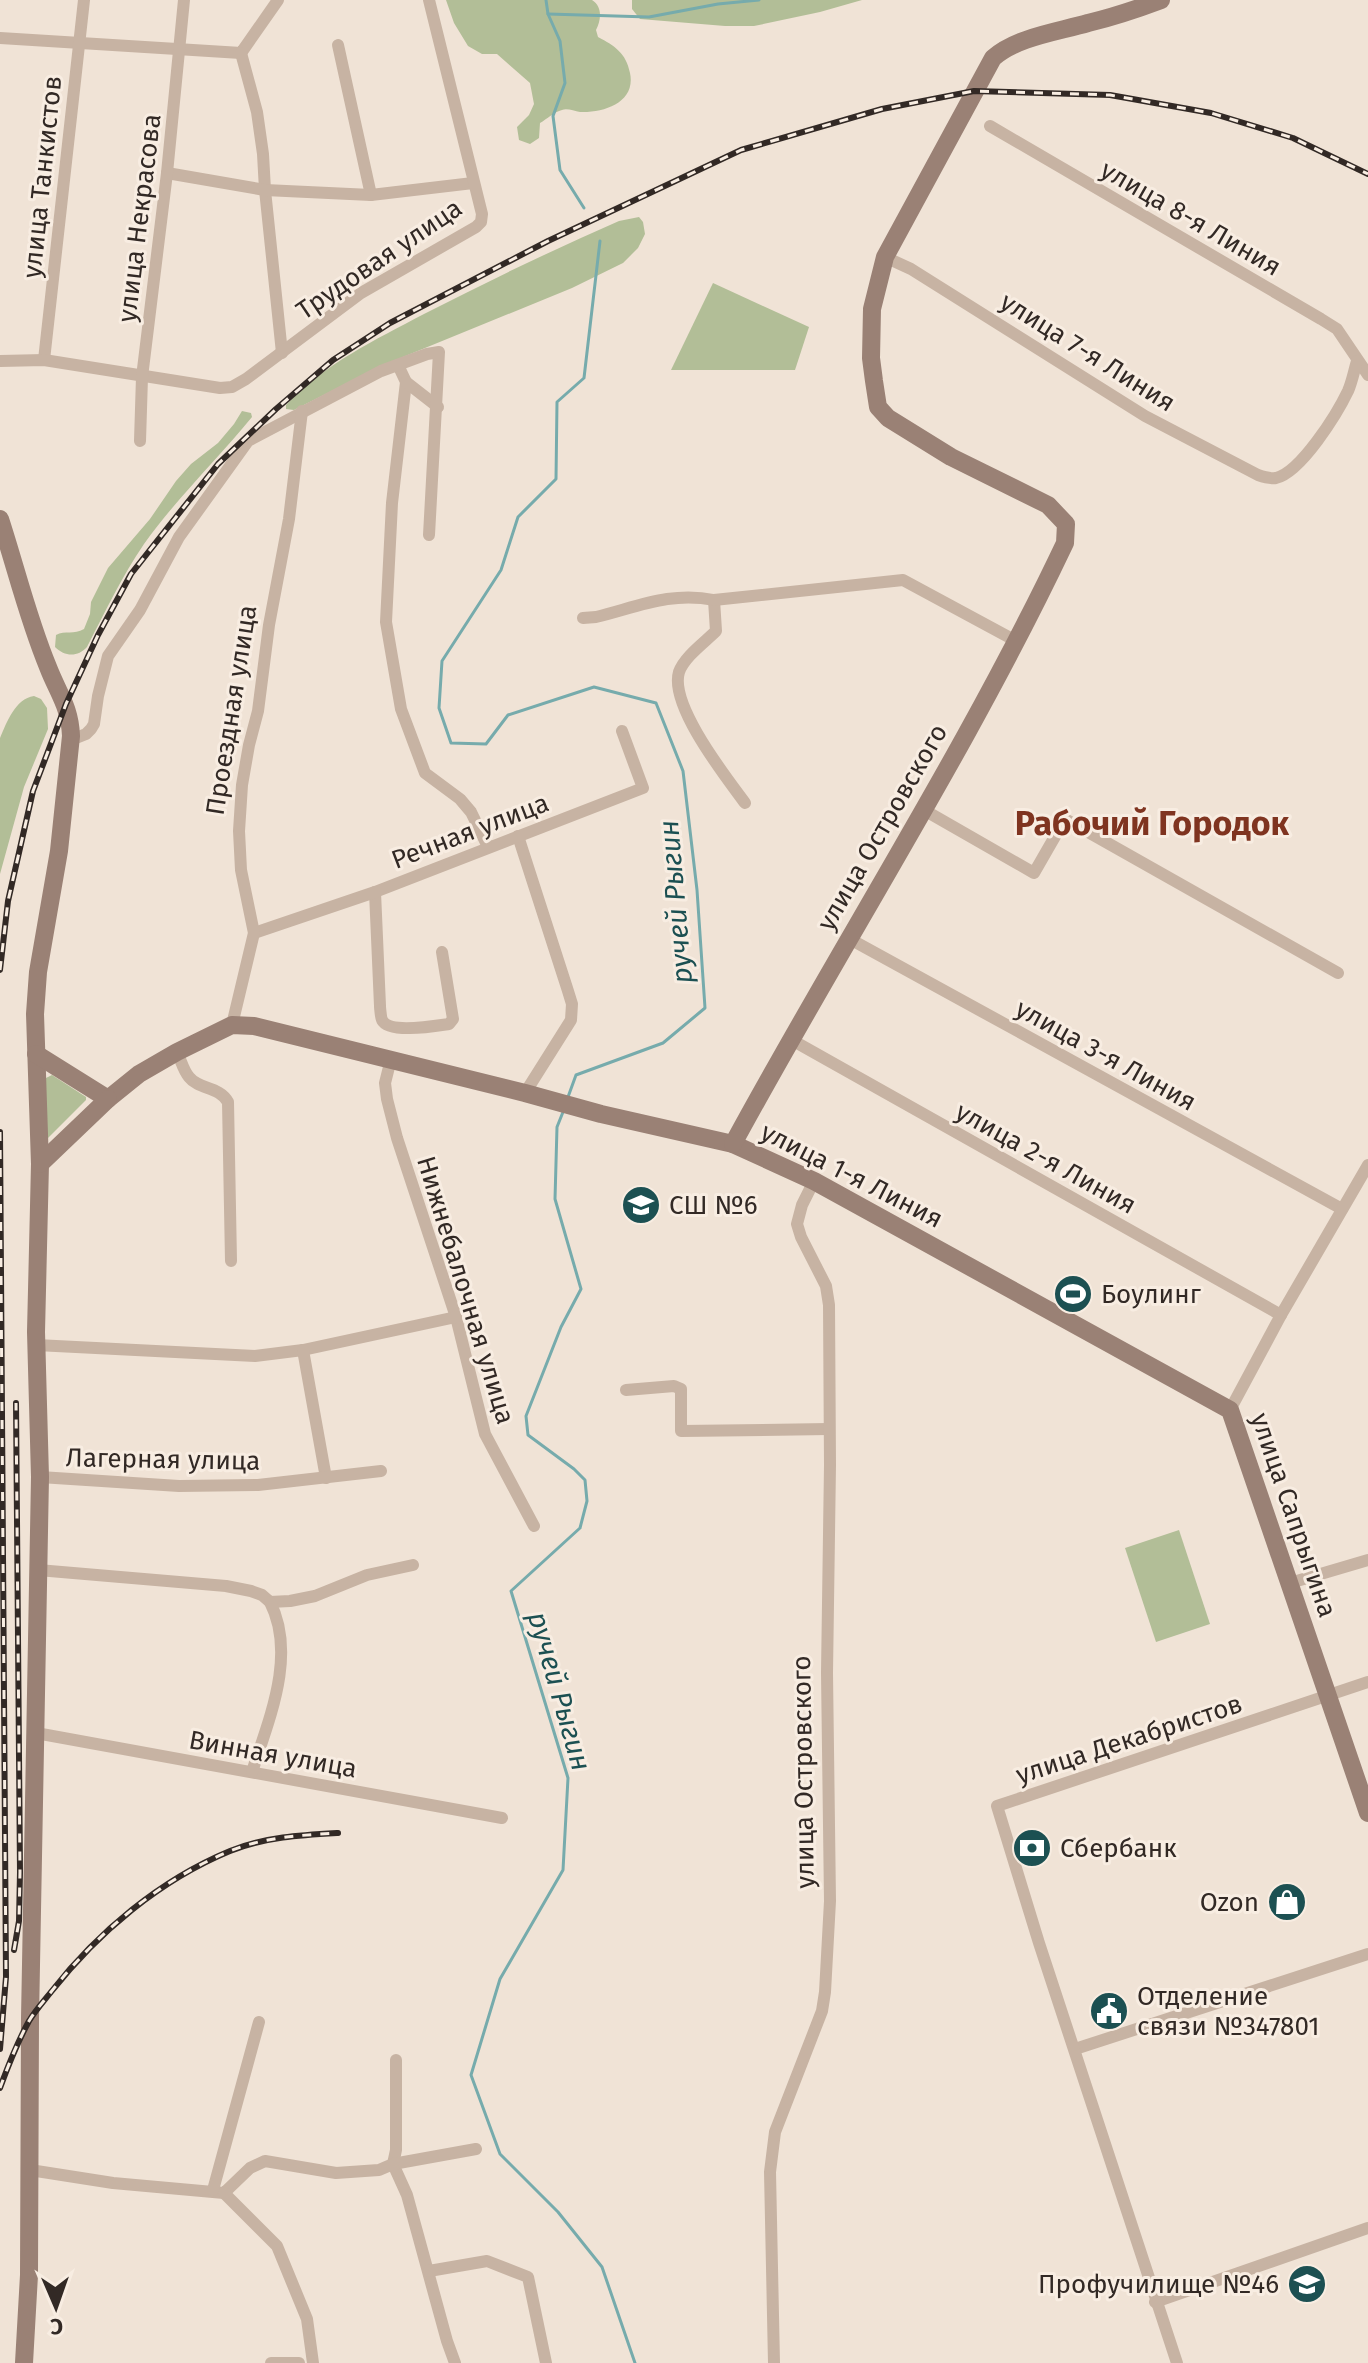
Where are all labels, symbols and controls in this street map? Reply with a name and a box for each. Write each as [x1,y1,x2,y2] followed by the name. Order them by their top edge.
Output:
[16,74,69,280] street label: улица Танкистов
[111,112,168,324] street label: улица Некрасова
[1095,154,1286,283] street label: улица 8-я Линия
[291,193,468,326] street label: Трудовая улица
[995,286,1181,419] street label: улица 7-я Линия
[200,603,263,817] street label: Проездная улица
[811,719,954,936] street label: улица Островского
[387,787,553,876] street label: Речная улица
[1015,803,1290,844] district label: Рабочий Городок
[652,819,699,985] water label: ручей Рыгин
[1010,993,1201,1118] street label: улица 3-я Линия
[950,1096,1141,1221] street label: улица 2-я Линия
[756,1116,948,1235] street label: улица 1-я Линия
[410,1153,521,1428] street label: Нижнебалочная улица
[620,1184,662,1226] school or university icon: СШ №6
[669,1190,758,1221] place label: СШ №6
[1052,1273,1094,1315] sports icon: Боулинг
[1101,1279,1202,1310] place label: Боулинг
[1244,1409,1343,1621] street label: улица Сапрыгина
[65,1442,261,1477] street label: Лагерная улица
[521,1608,598,1775] water label: ручей Рыгин
[786,1655,821,1889] street label: улица Островского
[1012,1688,1246,1791] street label: улица Декабристов
[186,1724,359,1785] street label: Винная улица
[1011,1827,1053,1869] bank icon: Сбербанк
[1060,1833,1177,1864] place label: Сбербанк
[1266,1881,1308,1923] shop icon: Ozon
[1200,1887,1259,1918] place label: Ozon
[1137,1981,1320,2042] place label: Отделение связи №347801
[1088,1990,1130,2032] public building icon: Отделение связи №347801
[1286,2263,1328,2305] school or university icon: Профучилище №46
[16,2267,96,2347] north arrow
[1038,2269,1279,2300] place label: Профучилище №46
[50,2313,63,2340] text: С

